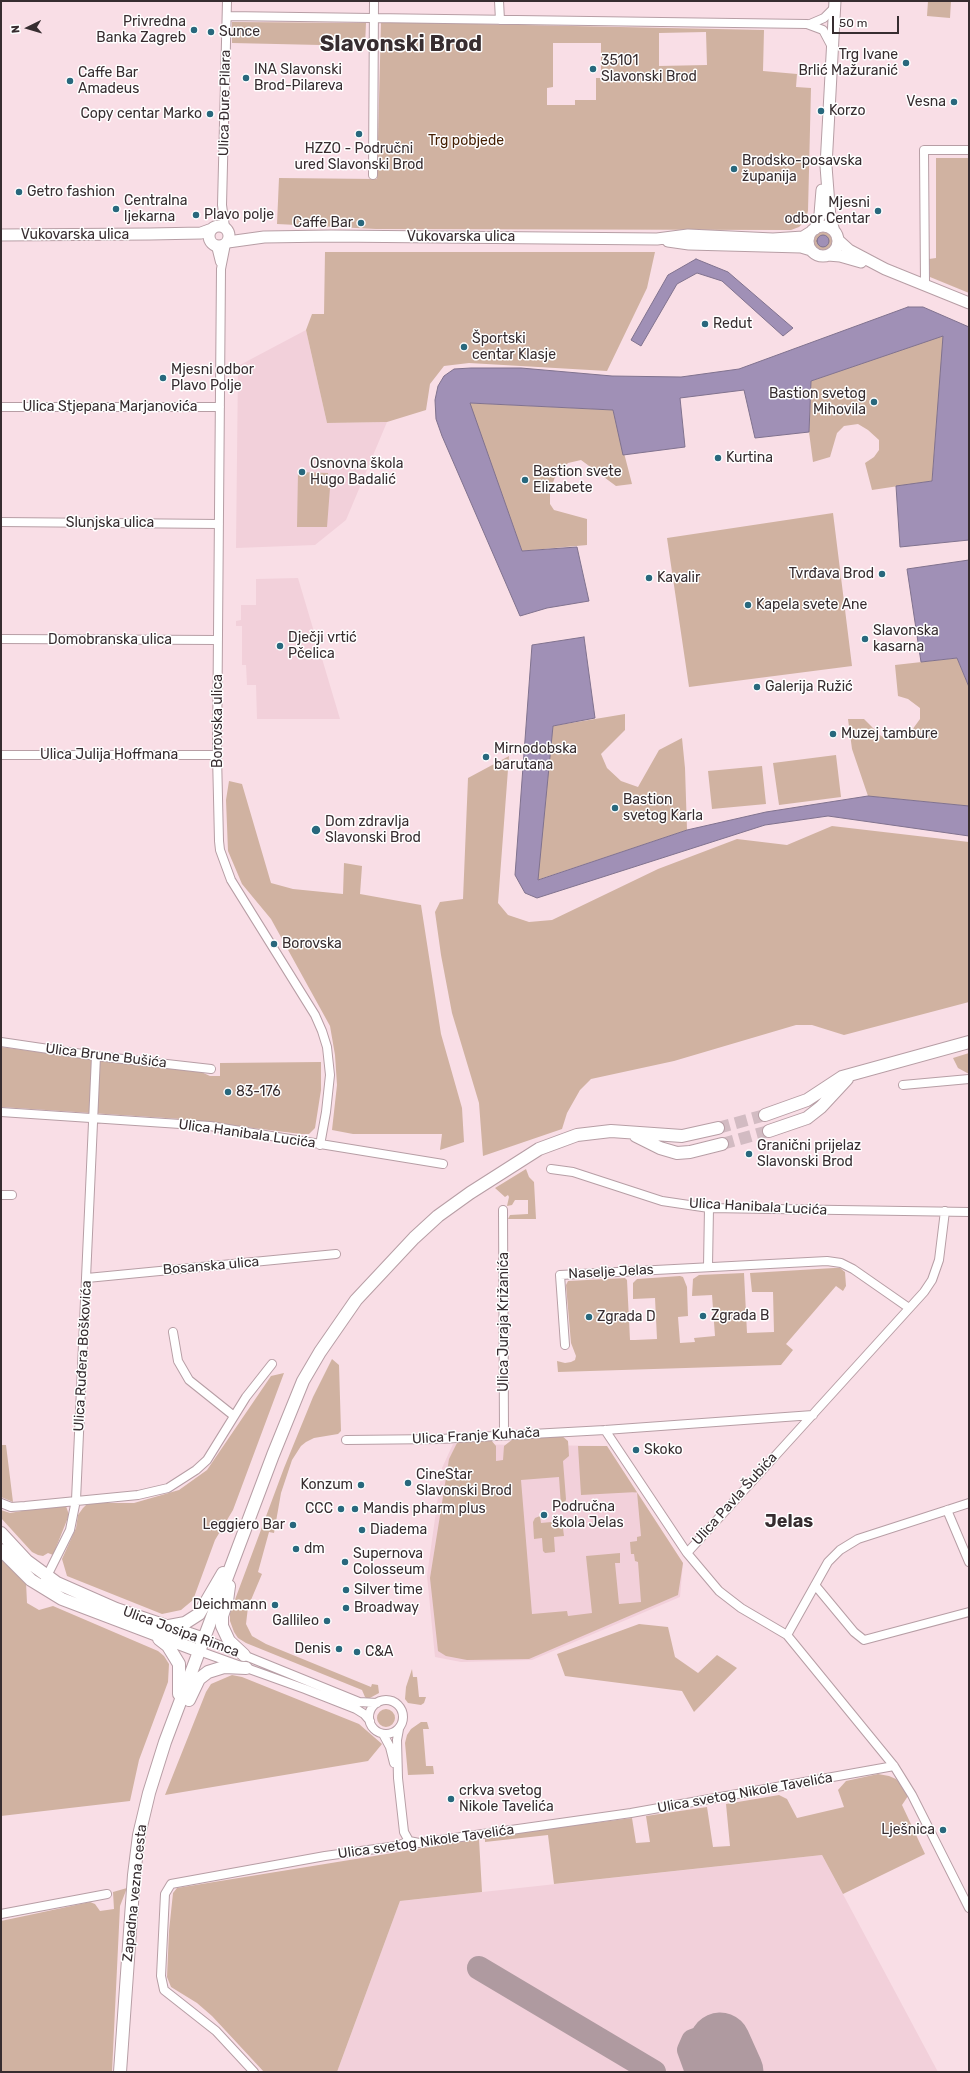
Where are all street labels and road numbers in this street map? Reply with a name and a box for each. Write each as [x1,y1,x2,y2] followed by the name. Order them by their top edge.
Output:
[216,50,234,156] street label: Ulica Đure Pilara
[21,227,129,243] street label: Vukovarska ulica
[407,229,515,245] street label: Vukovarska ulica
[22,399,198,415] street label: Ulica Stjepana Marjanovića
[66,515,154,531] street label: Slunjska ulica
[48,632,172,648] street label: Domobranska ulica
[210,674,226,768] street label: Borovska ulica
[40,747,178,763] street label: Ulica Julija Hoffmana
[44,1040,168,1072] street label: Ulica Brune Bušića
[177,1116,317,1152] street label: Ulica Hanibala Lucića
[688,1195,828,1219] street label: Ulica Hanibala Lucića
[496,1252,512,1392] street label: Ulica Juraja Križanića
[162,1253,260,1279] street label: Bosanska ulica
[568,1261,654,1283] street label: Naselje Jelas
[71,1280,95,1432] street label: Ulica Ruđera Boškovića
[412,1424,540,1448] street label: Ulica Franje Kuhača
[689,1449,781,1549] street label: Ulica Pavla Šubića
[120,1603,242,1661] street label: Ulica Josipa Rimca
[656,1769,834,1817] street label: Ulica svetog Nikole Tavelića
[337,1821,515,1863] street label: Ulica svetog Nikole Tavelića
[119,1823,151,1963] street label: Zapadna vezna cesta

